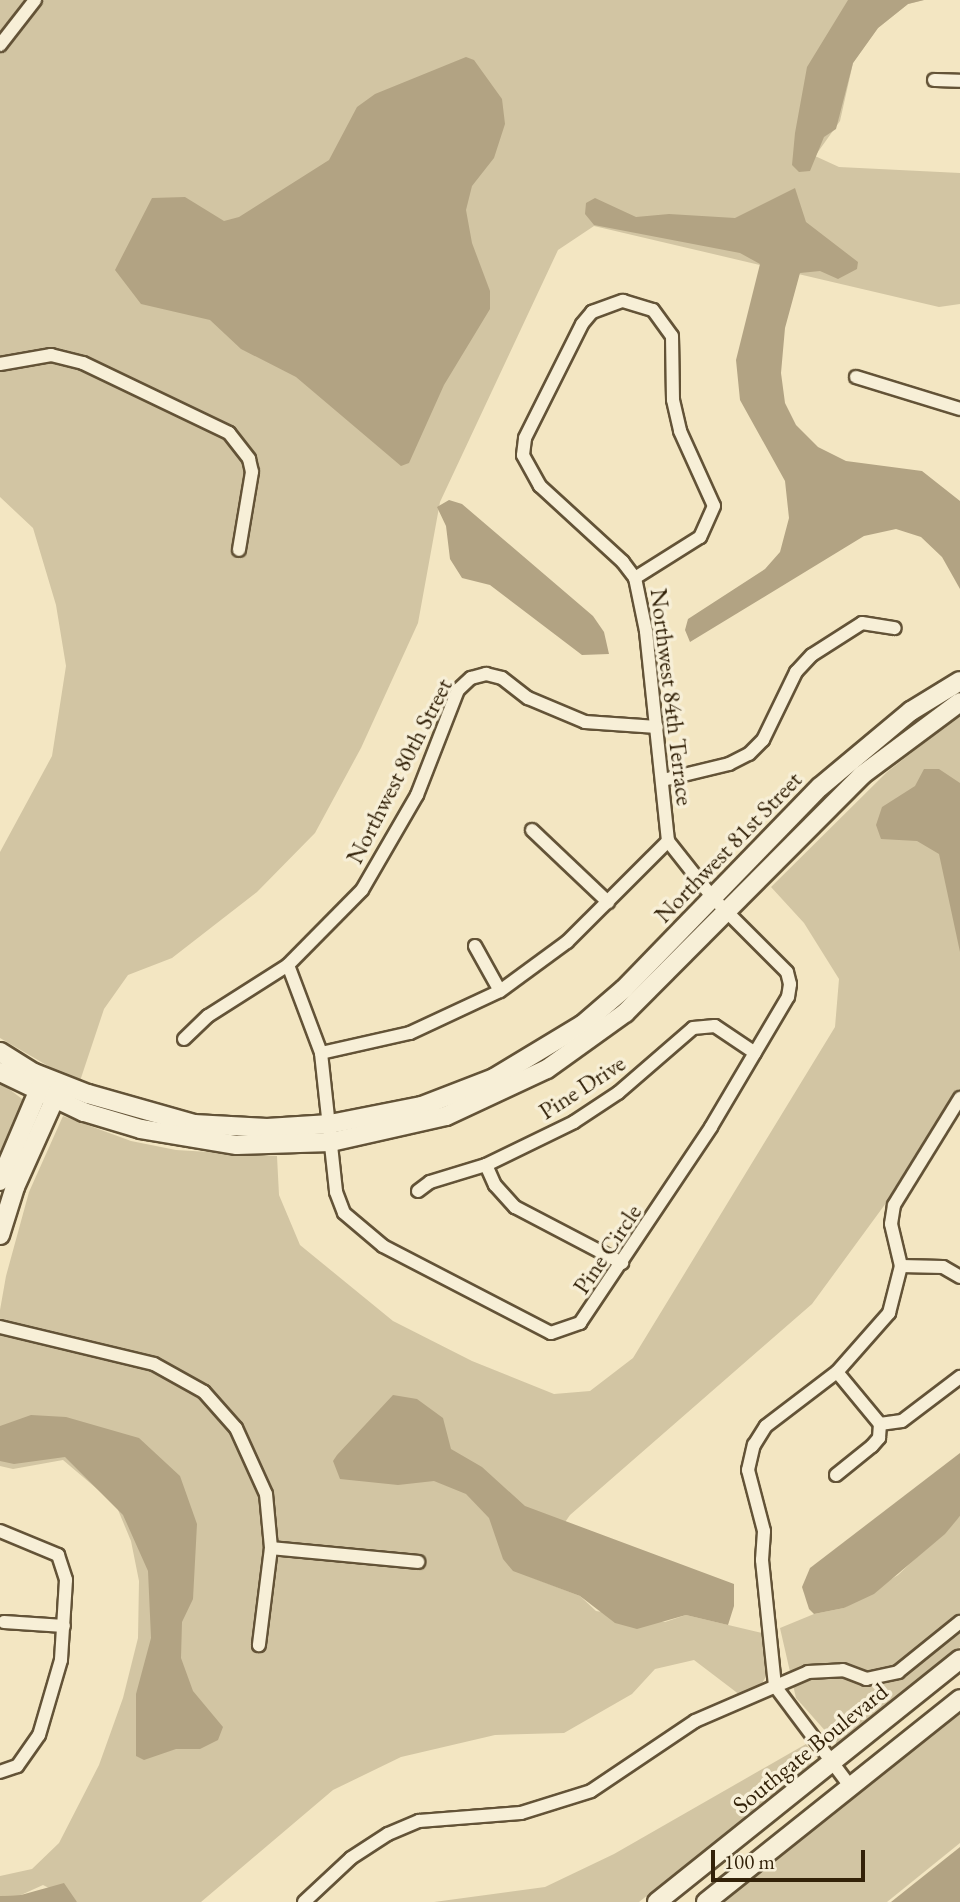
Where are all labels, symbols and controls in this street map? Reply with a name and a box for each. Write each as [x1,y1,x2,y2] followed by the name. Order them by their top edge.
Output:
[644,587,700,807] street label: Northwest 84th Terrace
[340,674,458,868] street label: Northwest 80th Street
[648,765,808,929] street label: Northwest 81st Street
[533,1048,631,1126] street label: Pine Drive
[567,1199,647,1299] street label: Pine Circle
[727,1677,893,1819] street label: Southgate Boulevard
[715,1836,869,1880] scale bar
[724,1848,775,1875] text: 100 m

